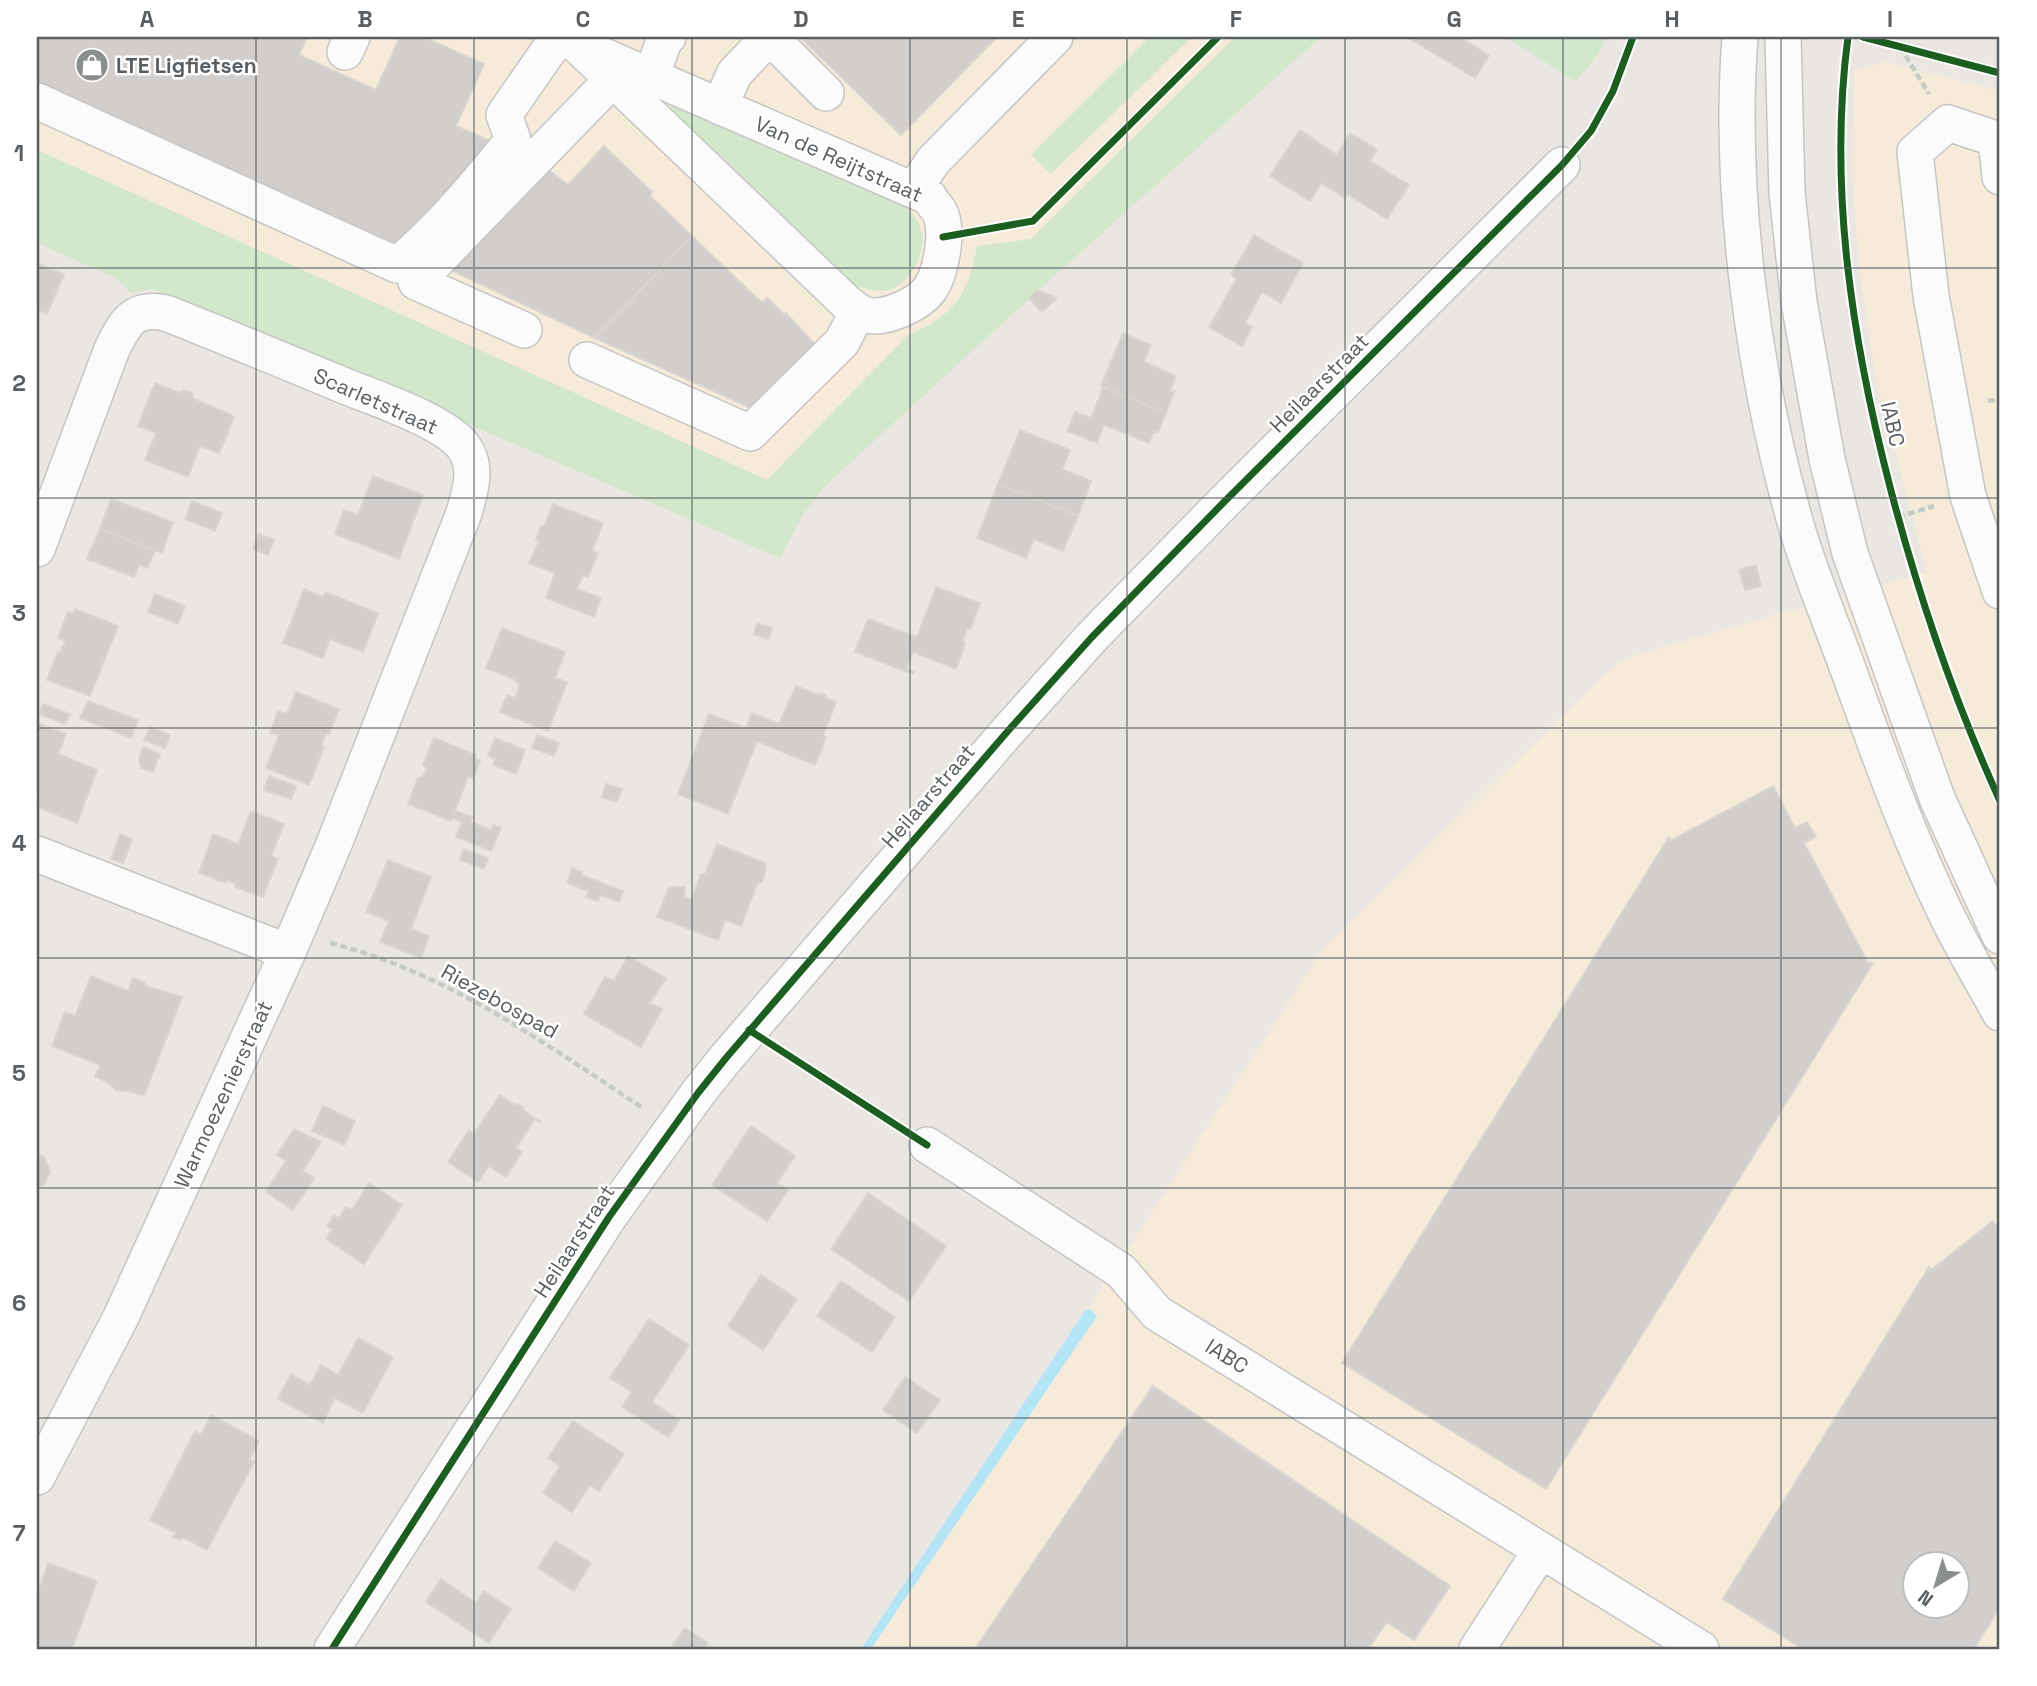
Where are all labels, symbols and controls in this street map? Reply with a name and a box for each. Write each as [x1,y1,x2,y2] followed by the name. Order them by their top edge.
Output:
[140,4,155,34] text: A
[357,4,373,34] text: B
[576,4,590,34] text: C
[793,4,809,34] text: D
[1012,4,1024,34] text: E
[1230,4,1242,34] text: F
[1446,4,1462,34] text: G
[1664,4,1680,34] text: H
[1887,4,1893,34] text: I
[73,46,111,84] shop icon: LTE Ligfietsen
[116,52,257,79] place label: LTE Ligfietsen
[751,110,927,208] street label: Van de Reijtstraat
[14,138,24,168] text: 1
[1264,328,1374,438] street label: Heilaarstraat
[310,362,442,440] street label: Scarletstraat
[12,368,26,398] text: 2
[1875,399,1911,449] street label: IABC
[12,598,26,628] text: 3
[875,738,981,854] street label: Heilaarstraat
[12,828,27,858] text: 4
[437,958,563,1044] street label: Riezebospad
[168,996,278,1192] street label: Warmoezenierstraat
[12,1058,26,1088] text: 5
[527,1179,621,1303] street label: Heilaarstraat
[12,1288,26,1318] text: 6
[1200,1332,1254,1380] street label: IABC
[13,1518,26,1548] text: 7
[1900,1550,1970,1620] north arrow
[1913,1584,1939,1612] text: N

